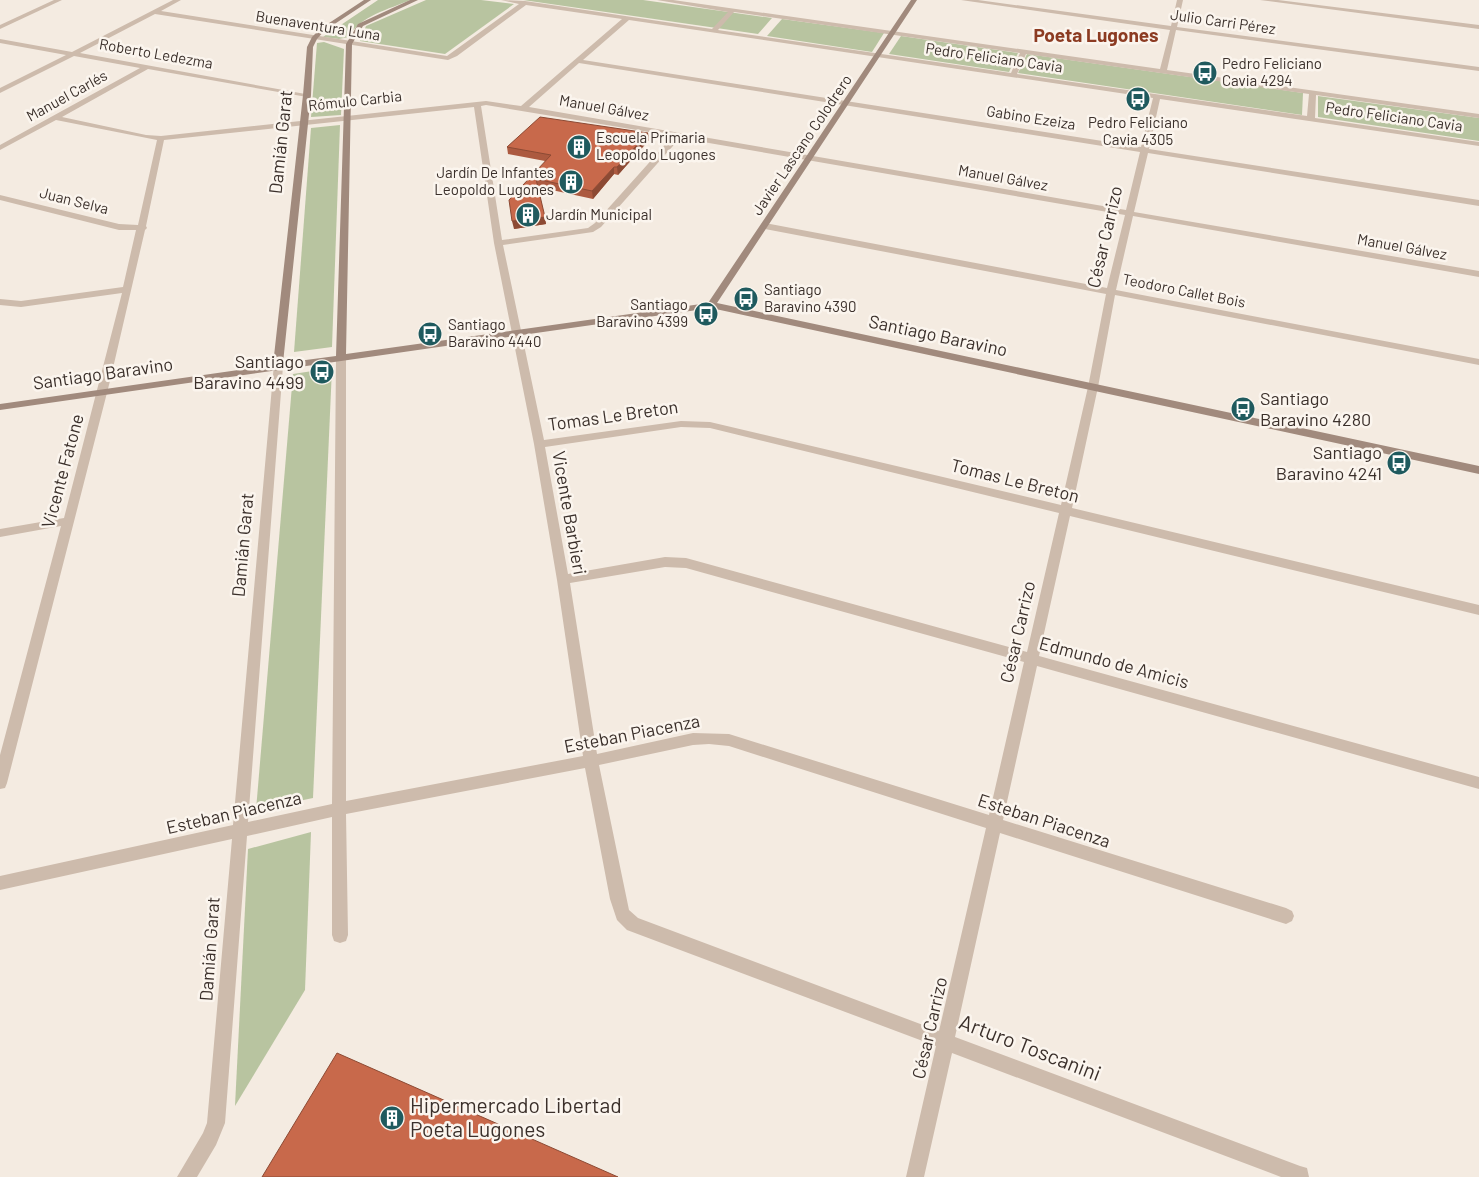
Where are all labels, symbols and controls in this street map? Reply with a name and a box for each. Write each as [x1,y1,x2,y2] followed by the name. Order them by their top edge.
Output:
[1169,5,1277,37] street label: Julio Carri Pérez
[255,6,382,44] street label: Buenaventura Luna
[1033,23,1159,46] district label: Poeta Lugones
[98,34,214,72] street label: Roberto Ledezma
[924,38,1064,76] street label: Pedro Feliciano Cavia
[1222,54,1322,89] place label: Pedro Feliciano Cavia 4294
[1192,60,1218,86] bus stop icon: Pedro Feliciano Cavia 4294
[23,66,110,125] street label: Manuel Carlés
[747,71,855,218] street label: Javier Lascano Colodrero
[307,86,403,114] street label: Rómulo Carbia
[1125,86,1151,112] bus stop icon: Pedro Feliciano Cavia 4305
[264,89,296,195] street label: Damián Garat
[558,90,651,124] street label: Manuel Gálvez
[1324,97,1464,135] street label: Pedro Feliciano Cavia
[985,101,1077,133] street label: Gabino Ezeiza
[1088,113,1188,148] place label: Pedro Feliciano Cavia 4305
[596,128,716,163] place label: Escuela Primaria Leopoldo Lugones
[566,134,592,160] building icon: Escuela Primaria Leopoldo Lugones
[957,160,1050,194] street label: Manuel Gálvez
[434,163,554,198] place label: Jardín De Infantes Leopoldo Lugones
[558,169,584,195] building icon: Jardín De Infantes Leopoldo Lugones
[38,183,111,217] street label: Juan Selva
[1082,184,1126,290] street label: César Carrizo
[515,202,541,228] building icon: Jardín Municipal
[546,205,652,223] place label: Jardín Municipal
[1356,229,1449,263] street label: Manuel Gálvez
[1121,269,1247,311] street label: Teodoro Callet Bois
[764,280,856,315] place label: Santiago Baravino 4390
[733,286,759,312] bus stop icon: Santiago Baravino 4390
[596,295,688,330] place label: Santiago Baravino 4399
[693,301,719,327] bus stop icon: Santiago Baravino 4399
[867,310,1010,360] street label: Santiago Baravino
[448,315,541,350] place label: Santiago Baravino 4440
[417,321,443,347] bus stop icon: Santiago Baravino 4440
[193,350,304,393] place label: Santiago Baravino 4499
[31,352,174,394] street label: Santiago Baravino
[309,359,335,385] bus stop icon: Santiago Baravino 4499
[1260,387,1371,430] place label: Santiago Baravino 4280
[546,395,680,435] street label: Tomas Le Breton
[1230,396,1256,422] bus stop icon: Santiago Baravino 4280
[36,411,88,530] street label: Vicente Fatone
[1276,441,1382,484] place label: Santiago Baravino 4241
[548,449,592,576] street label: Vicente Barbieri
[1386,450,1412,476] bus stop icon: Santiago Baravino 4241
[949,453,1082,507] street label: Tomas Le Breton
[226,492,258,598] street label: Damián Garat
[995,579,1039,685] street label: César Carrizo
[1037,631,1192,693] street label: Edmundo de Amicis
[562,709,702,757] street label: Esteban Piacenza
[164,786,303,838] street label: Esteban Piacenza
[975,788,1113,852] street label: Esteban Piacenza
[194,896,224,1002] street label: Damián Garat
[907,975,951,1081] street label: César Carrizo
[956,1008,1105,1085] street label: Arturo Toscanini
[410,1092,622,1141] place label: Hipermercado Libertad Poeta Lugones
[379,1105,405,1131] building icon: Hipermercado Libertad Poeta Lugones

